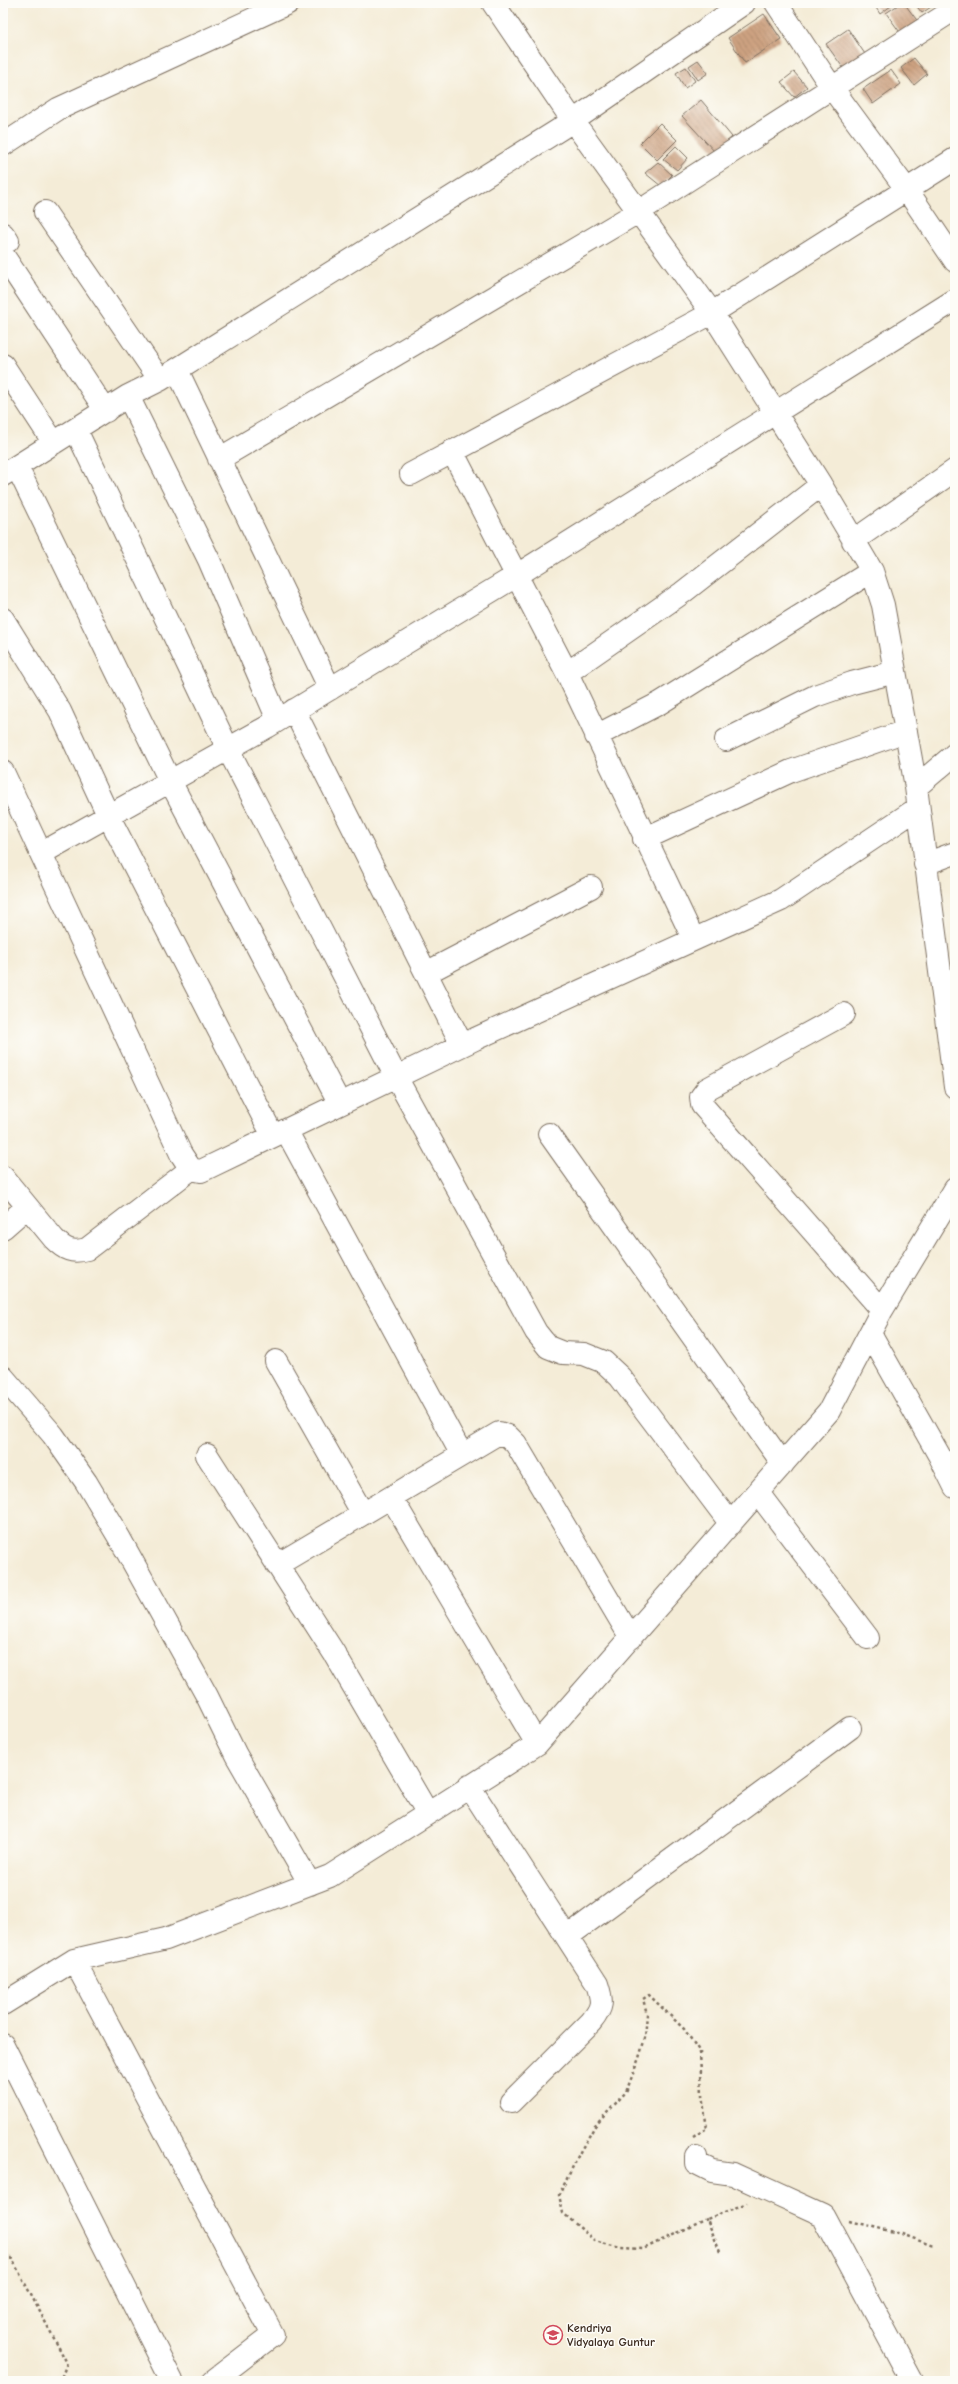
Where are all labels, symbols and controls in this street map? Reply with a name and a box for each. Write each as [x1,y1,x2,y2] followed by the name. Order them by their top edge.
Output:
[567,2321,655,2349] place label: Kendriya Vidyalaya Guntur
[542,2324,564,2346] school or university icon: Kendriya Vidyalaya Guntur

